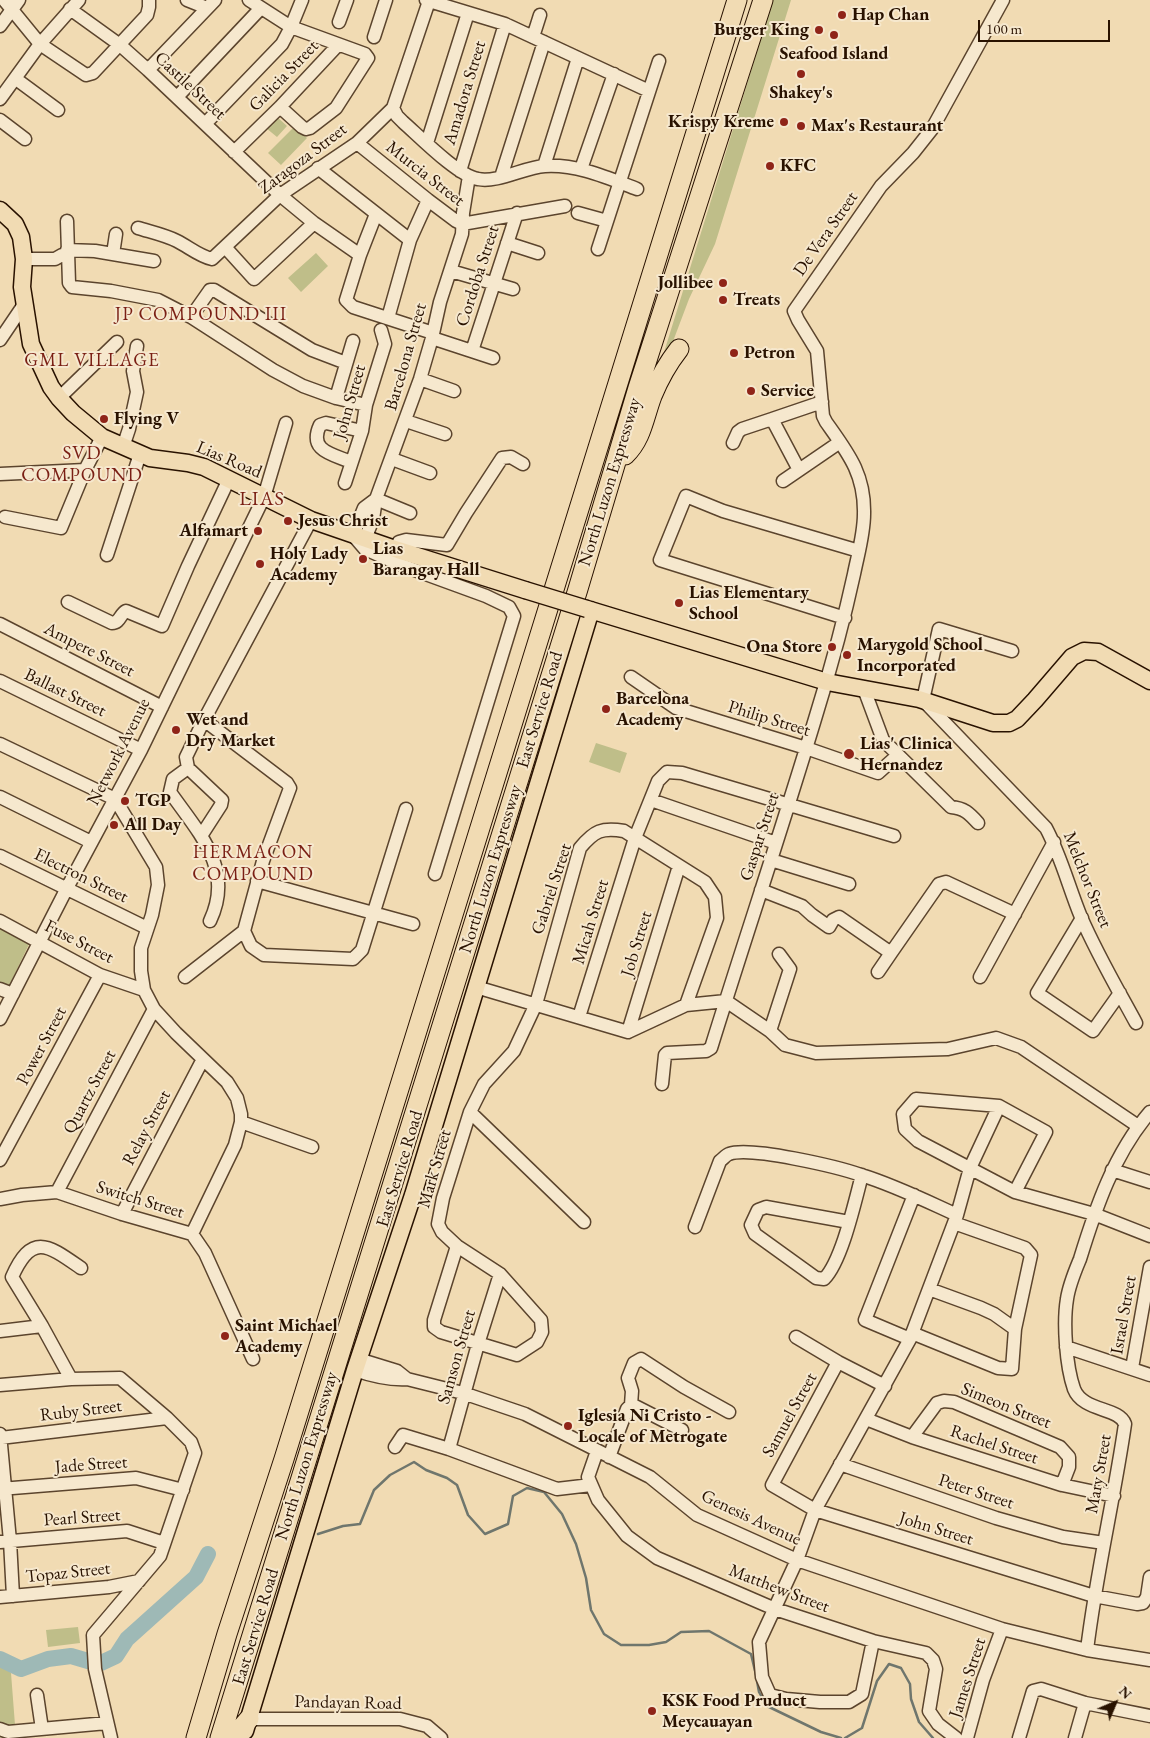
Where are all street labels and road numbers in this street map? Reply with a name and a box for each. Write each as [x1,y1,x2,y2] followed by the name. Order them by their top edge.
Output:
[245,36,323,116] street label: Galicia Street
[439,38,491,148] street label: Amadora Street
[150,47,230,125] street label: Castile Street
[255,119,351,199] street label: Zaragoza Street
[381,137,469,211] street label: Murcia Street
[789,188,863,280] street label: De Vera Street
[452,223,504,329] street label: Cordoba Street
[380,301,432,413] street label: Barcelona Street
[329,362,371,442] street label: John Street
[574,395,646,569] street label: North Luzon Expressway
[193,437,265,483] street label: Lias Road
[40,618,138,682] street label: Ampere Street
[512,649,568,771] street label: East Service Road
[21,664,109,722] street label: Ballast Street
[83,695,155,809] street label: Network Avenue
[725,696,813,742] street label: Philip Street
[455,782,527,956] street label: North Luzon Expressway
[736,790,784,884] street label: Gaspar Street
[1058,829,1116,931] street label: Melchor Street
[527,841,577,937] street label: Gabriel Street
[30,844,132,908] street label: Electron Street
[568,877,614,967] street label: Micah Street
[617,909,657,979] street label: Job Street
[41,915,117,969] street label: Fuse Street
[12,1003,72,1089] street label: Power Street
[59,1046,121,1138] street label: Quartz Street
[118,1087,176,1169] street label: Relay Street
[372,1108,428,1230] street label: East Service Road
[414,1127,456,1211] street label: Mark Street
[94,1176,186,1224] street label: Switch Street
[1106,1274,1142,1356] street label: Israel Street
[433,1307,481,1407] street label: Samson Street
[271,1369,343,1543] street label: North Luzon Expressway
[758,1369,822,1461] street label: Samuel Street
[958,1378,1054,1434] street label: Simeon Street
[39,1395,123,1427] street label: Ruby Street
[947,1421,1041,1469] street label: Rachel Street
[1081,1433,1117,1515] street label: Mary Street
[54,1452,128,1478] street label: Jade Street
[936,1470,1016,1514] street label: Peter Street
[698,1485,804,1551] street label: Genesis Avenue
[43,1505,121,1531] street label: Pearl Street
[896,1507,976,1551] street label: John Street
[25,1558,111,1588] street label: Topaz Street
[726,1560,832,1618] street label: Matthew Street
[228,1566,284,1688] street label: East Service Road
[945,1635,991,1721] street label: James Street
[294,1691,402,1715] street label: Pandayan Road

